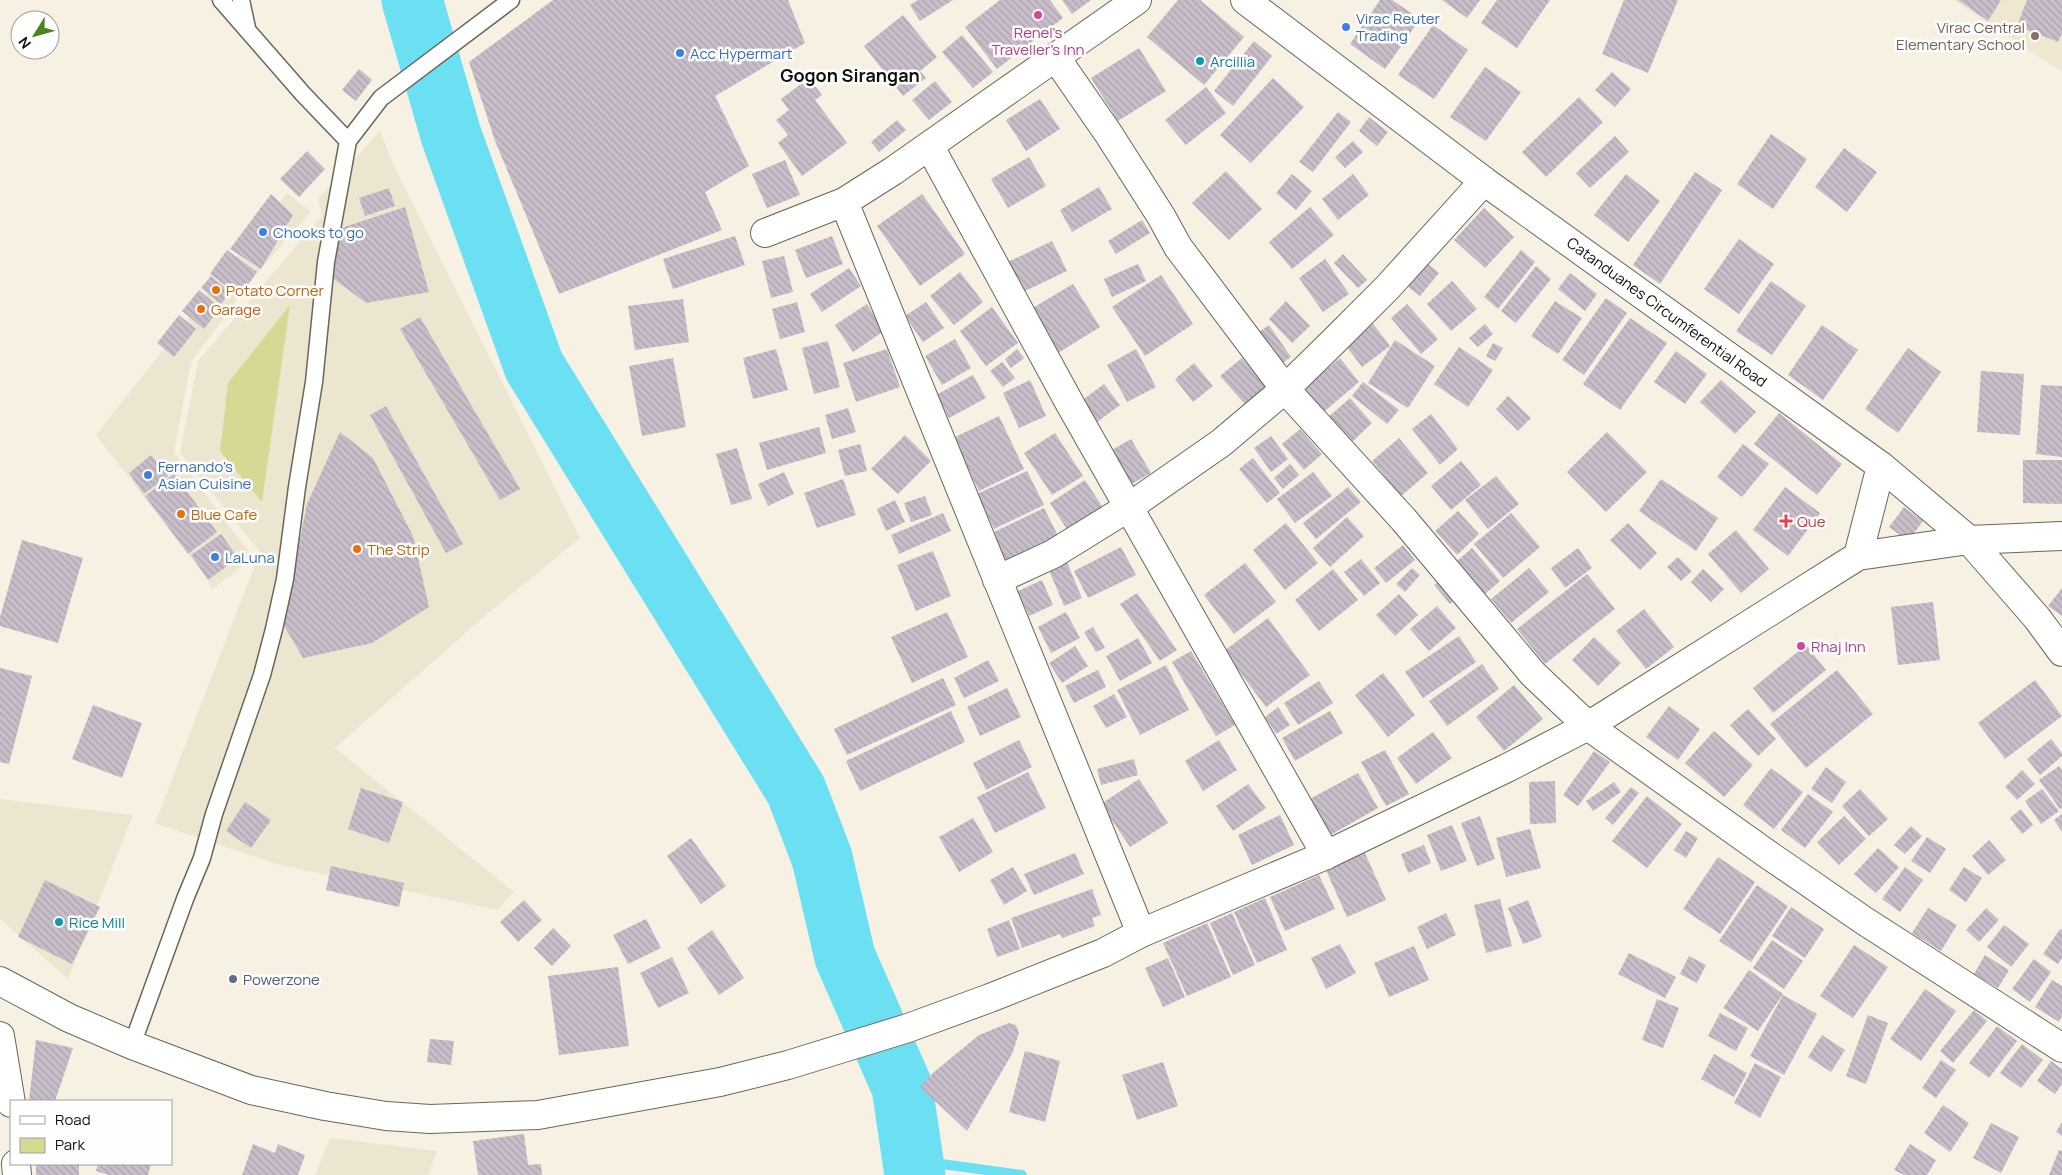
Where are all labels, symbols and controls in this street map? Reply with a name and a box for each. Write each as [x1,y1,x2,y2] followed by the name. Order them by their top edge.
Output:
[1356,8,1441,46] place label: Virac Reuter Trading
[1032,9,1044,21] marker: Renel's Traveller's Inn
[10,10,60,60] north arrow
[1896,17,2025,55] place label: Virac Central Elementary School
[1340,21,1352,33] marker: Virac Reuter Trading
[992,22,1085,60] place label: Renel's Traveller's Inn
[2029,30,2041,42] marker: Virac Central Elementary School
[14,33,35,53] text: N
[690,43,793,64] place label: Acc Hypermart
[674,47,686,59] marker: Acc Hypermart
[1210,51,1255,72] place label: Arcillia
[1194,55,1206,67] marker: Arcillia
[780,63,920,87] district label: Gogon Sirangan
[273,222,364,243] place label: Chooks to go
[257,226,269,238] marker: Chooks to go
[1563,232,1771,392] street label: Catanduanes Circumferential Road
[226,280,324,301] place label: Potato Corner
[210,284,222,296] marker: Potato Corner
[211,299,261,320] place label: Garage
[195,303,207,315] marker: Garage
[158,456,252,494] place label: Fernando's Asian Cuisine
[142,469,154,481] marker: Fernando's Asian Cuisine
[191,504,257,525] place label: Blue Cafe
[175,508,187,520] marker: Blue Cafe
[1797,511,1826,532] place label: Que
[1779,514,1793,528] marker: Que
[367,539,430,560] place label: The Strip
[351,543,363,555] marker: The Strip
[225,547,275,568] place label: LaLuna
[209,551,221,563] marker: LaLuna
[1811,636,1866,657] place label: Rhaj Inn
[1795,640,1807,652] marker: Rhaj Inn
[69,912,125,933] place label: Rice Mill
[53,916,65,928] marker: Rice Mill
[243,969,320,990] place label: Powerzone
[227,973,239,985] marker: Powerzone
[10,1100,172,1165] legend
[55,1109,91,1130] text: Road
[55,1134,85,1155] text: Park

